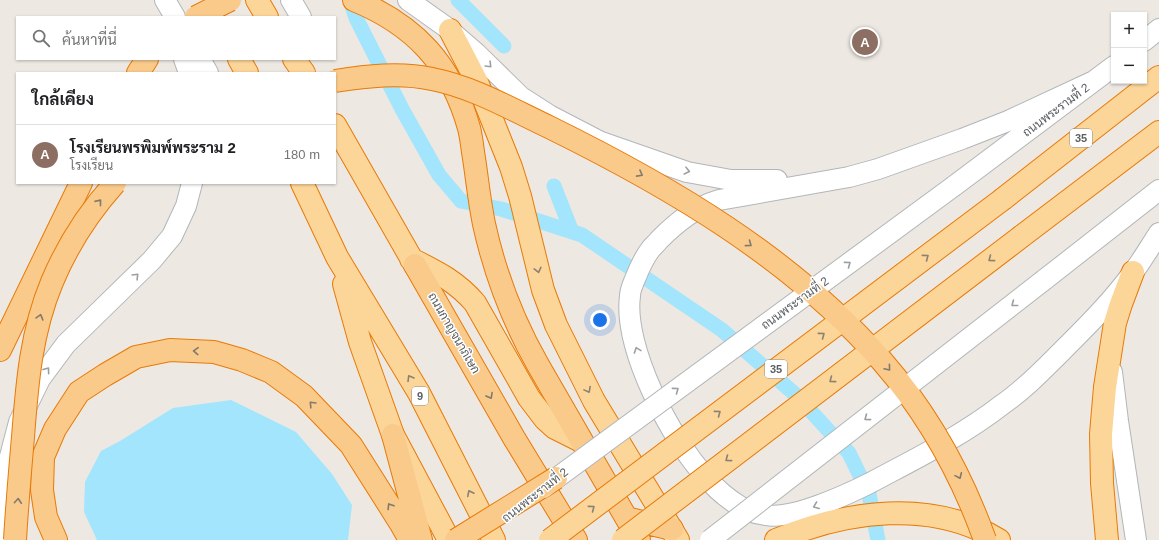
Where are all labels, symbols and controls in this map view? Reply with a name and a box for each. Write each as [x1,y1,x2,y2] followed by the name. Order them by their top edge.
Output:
[1111,12,1147,84] map controls
[1111,12,1147,48] button: +
[16,16,336,60] search box
[30,27,52,49] icon: search
[852,27,878,57] pin: A
[62,31,117,48] text: ค้นหาที่นี่
[1111,48,1147,84] button: −
[484,61,492,68] one-way arrow
[1017,77,1092,140] street label: ถนนพระรามที่ 2
[32,90,94,109] text: ใกล้เคียง
[1070,129,1092,147] road number: 35
[70,139,236,156] text: โรงเรียนพรพิมพ์พระราม 2
[40,147,50,162] text: A
[284,147,320,162] text: 180 m
[70,158,113,173] text: โรงเรียน
[684,167,691,175] one-way arrow
[636,170,643,177] one-way arrow
[94,199,101,207] one-way arrow
[745,239,752,246] one-way arrow
[921,254,928,261] one-way arrow
[988,254,995,261] one-way arrow
[844,262,851,269] one-way arrow
[534,267,542,274] one-way arrow
[756,270,832,332] street label: ถนนพระรามที่ 2
[131,273,139,281] one-way arrow
[425,290,483,376] street label: ถนนกาญจนาภิเษก
[1011,299,1018,306] one-way arrow
[590,310,610,330] your location
[35,314,44,321] one-way arrow
[818,332,825,340] one-way arrow
[633,346,641,353] one-way arrow
[193,347,199,356] one-way arrow
[765,360,787,378] road number: 35
[883,363,890,371] one-way arrow
[42,367,50,374] one-way arrow
[407,375,414,382] one-way arrow
[829,376,836,383] one-way arrow
[584,386,591,393] one-way arrow
[412,387,428,405] road number: 9
[671,388,678,395] one-way arrow
[485,392,492,399] one-way arrow
[309,401,316,409] one-way arrow
[714,410,721,418] one-way arrow
[865,413,872,420] one-way arrow
[726,455,733,462] one-way arrow
[497,462,571,525] street label: ถนนพระรามที่ 2
[954,472,962,479] one-way arrow
[467,490,475,497] one-way arrow
[13,498,22,504] one-way arrow
[812,502,819,510] one-way arrow
[387,503,395,510] one-way arrow
[587,506,594,513] one-way arrow

